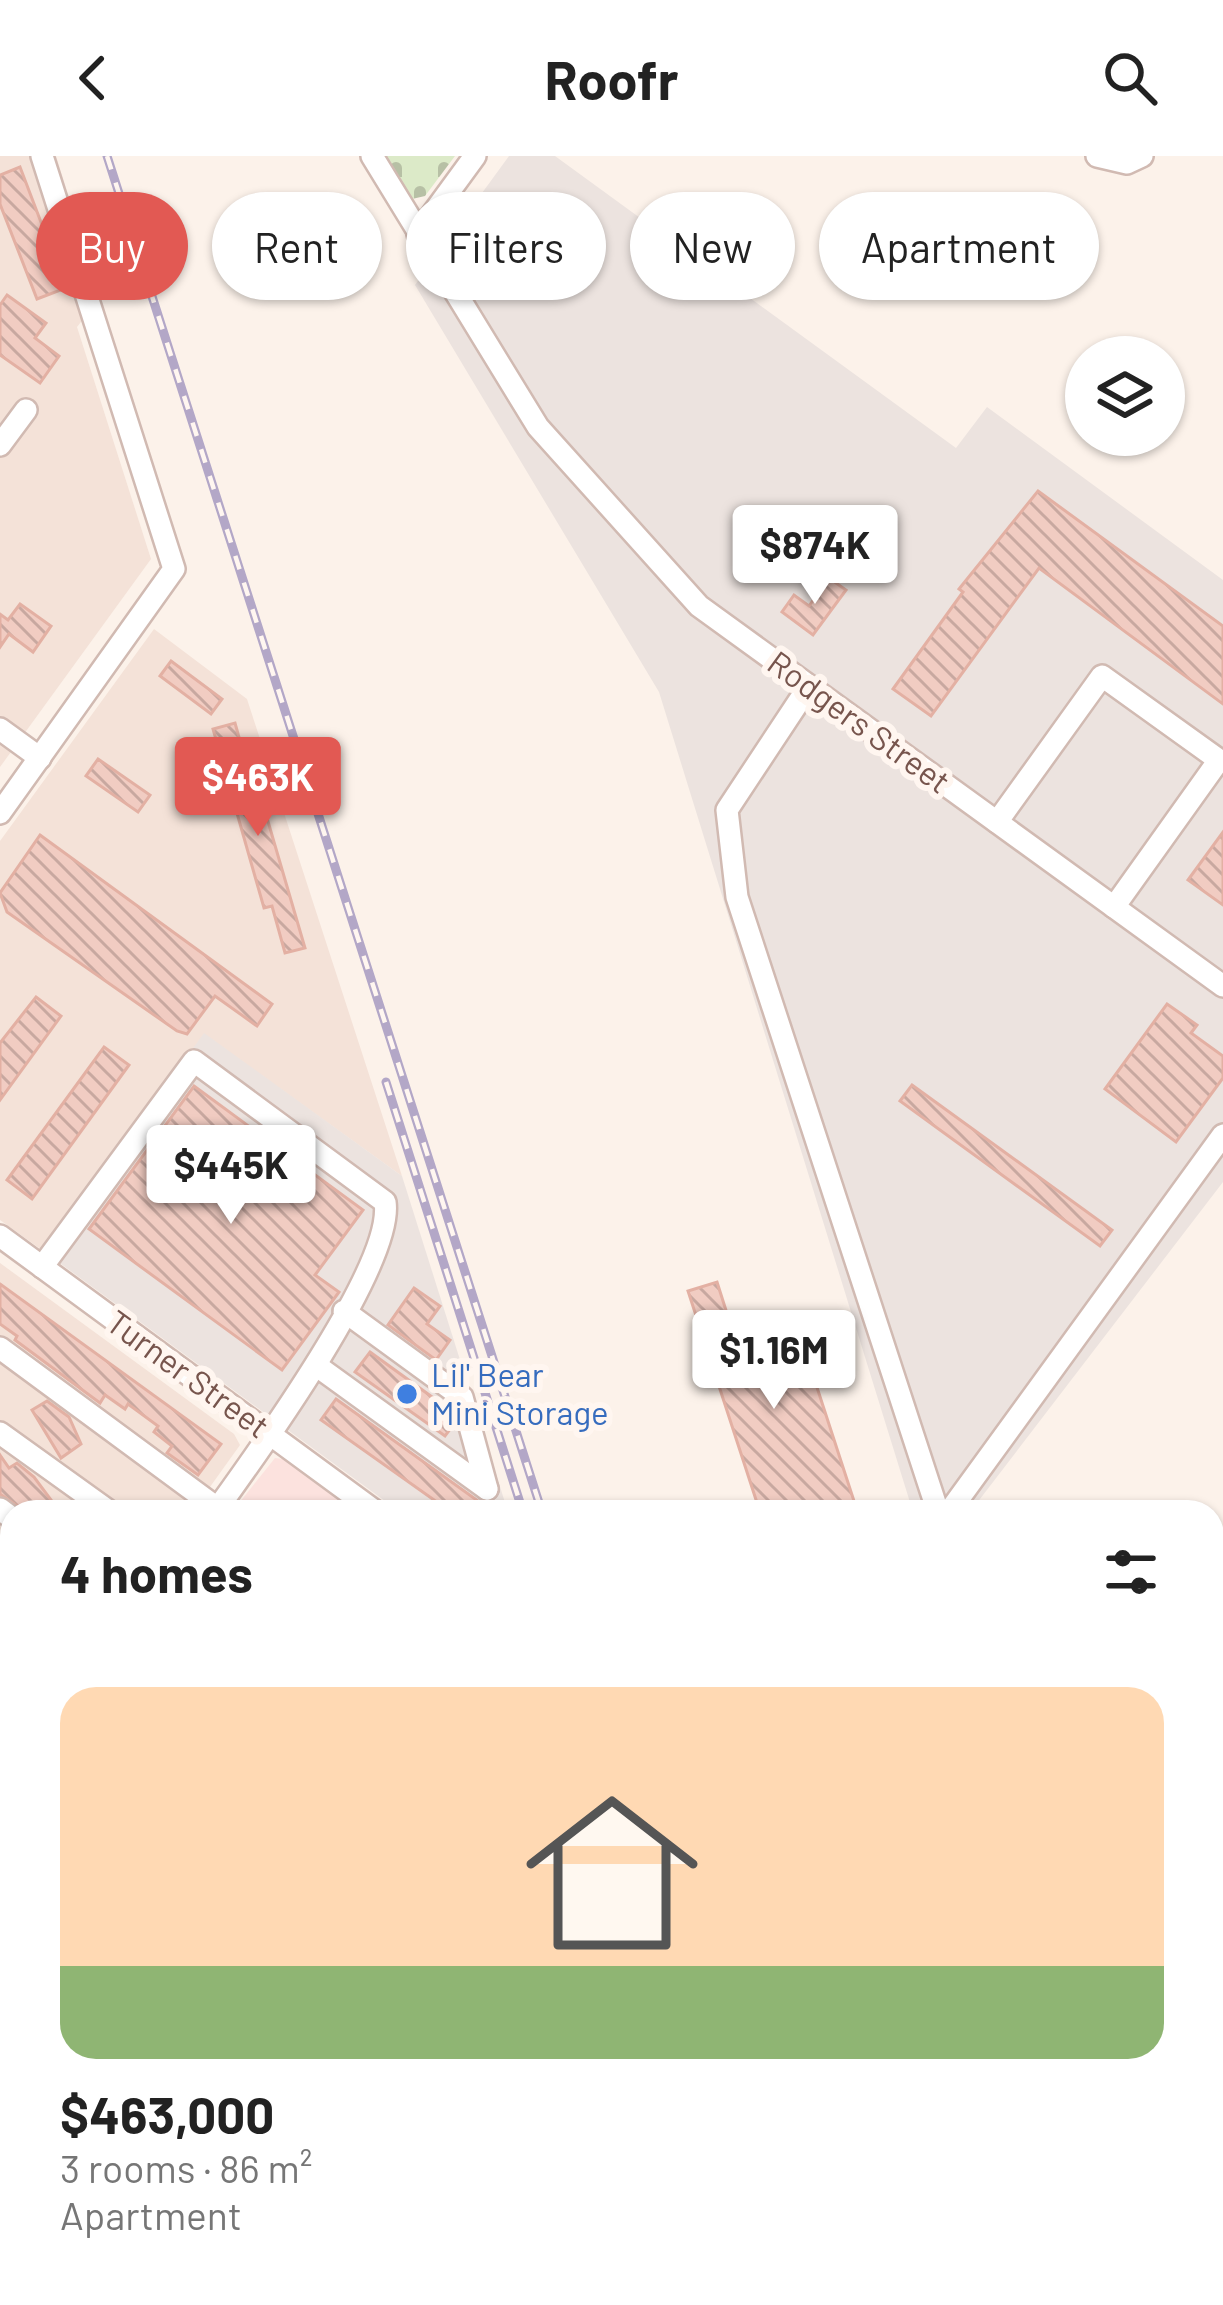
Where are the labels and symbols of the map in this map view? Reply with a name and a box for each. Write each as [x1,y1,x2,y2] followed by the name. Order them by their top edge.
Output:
[731,505,899,607] pin: $874K
[761,642,959,801] street label: Rodgers Street
[174,737,342,839] pin: $463K
[147,1125,315,1227] pin: $445K
[100,1301,278,1445] street label: Turner Street
[676,1310,872,1412] pin: $1.16M
[431,1354,609,1432] place label: Lil' Bear Mini Storage
[394,1381,420,1407] marker: Lil' Bear Mini Storage

